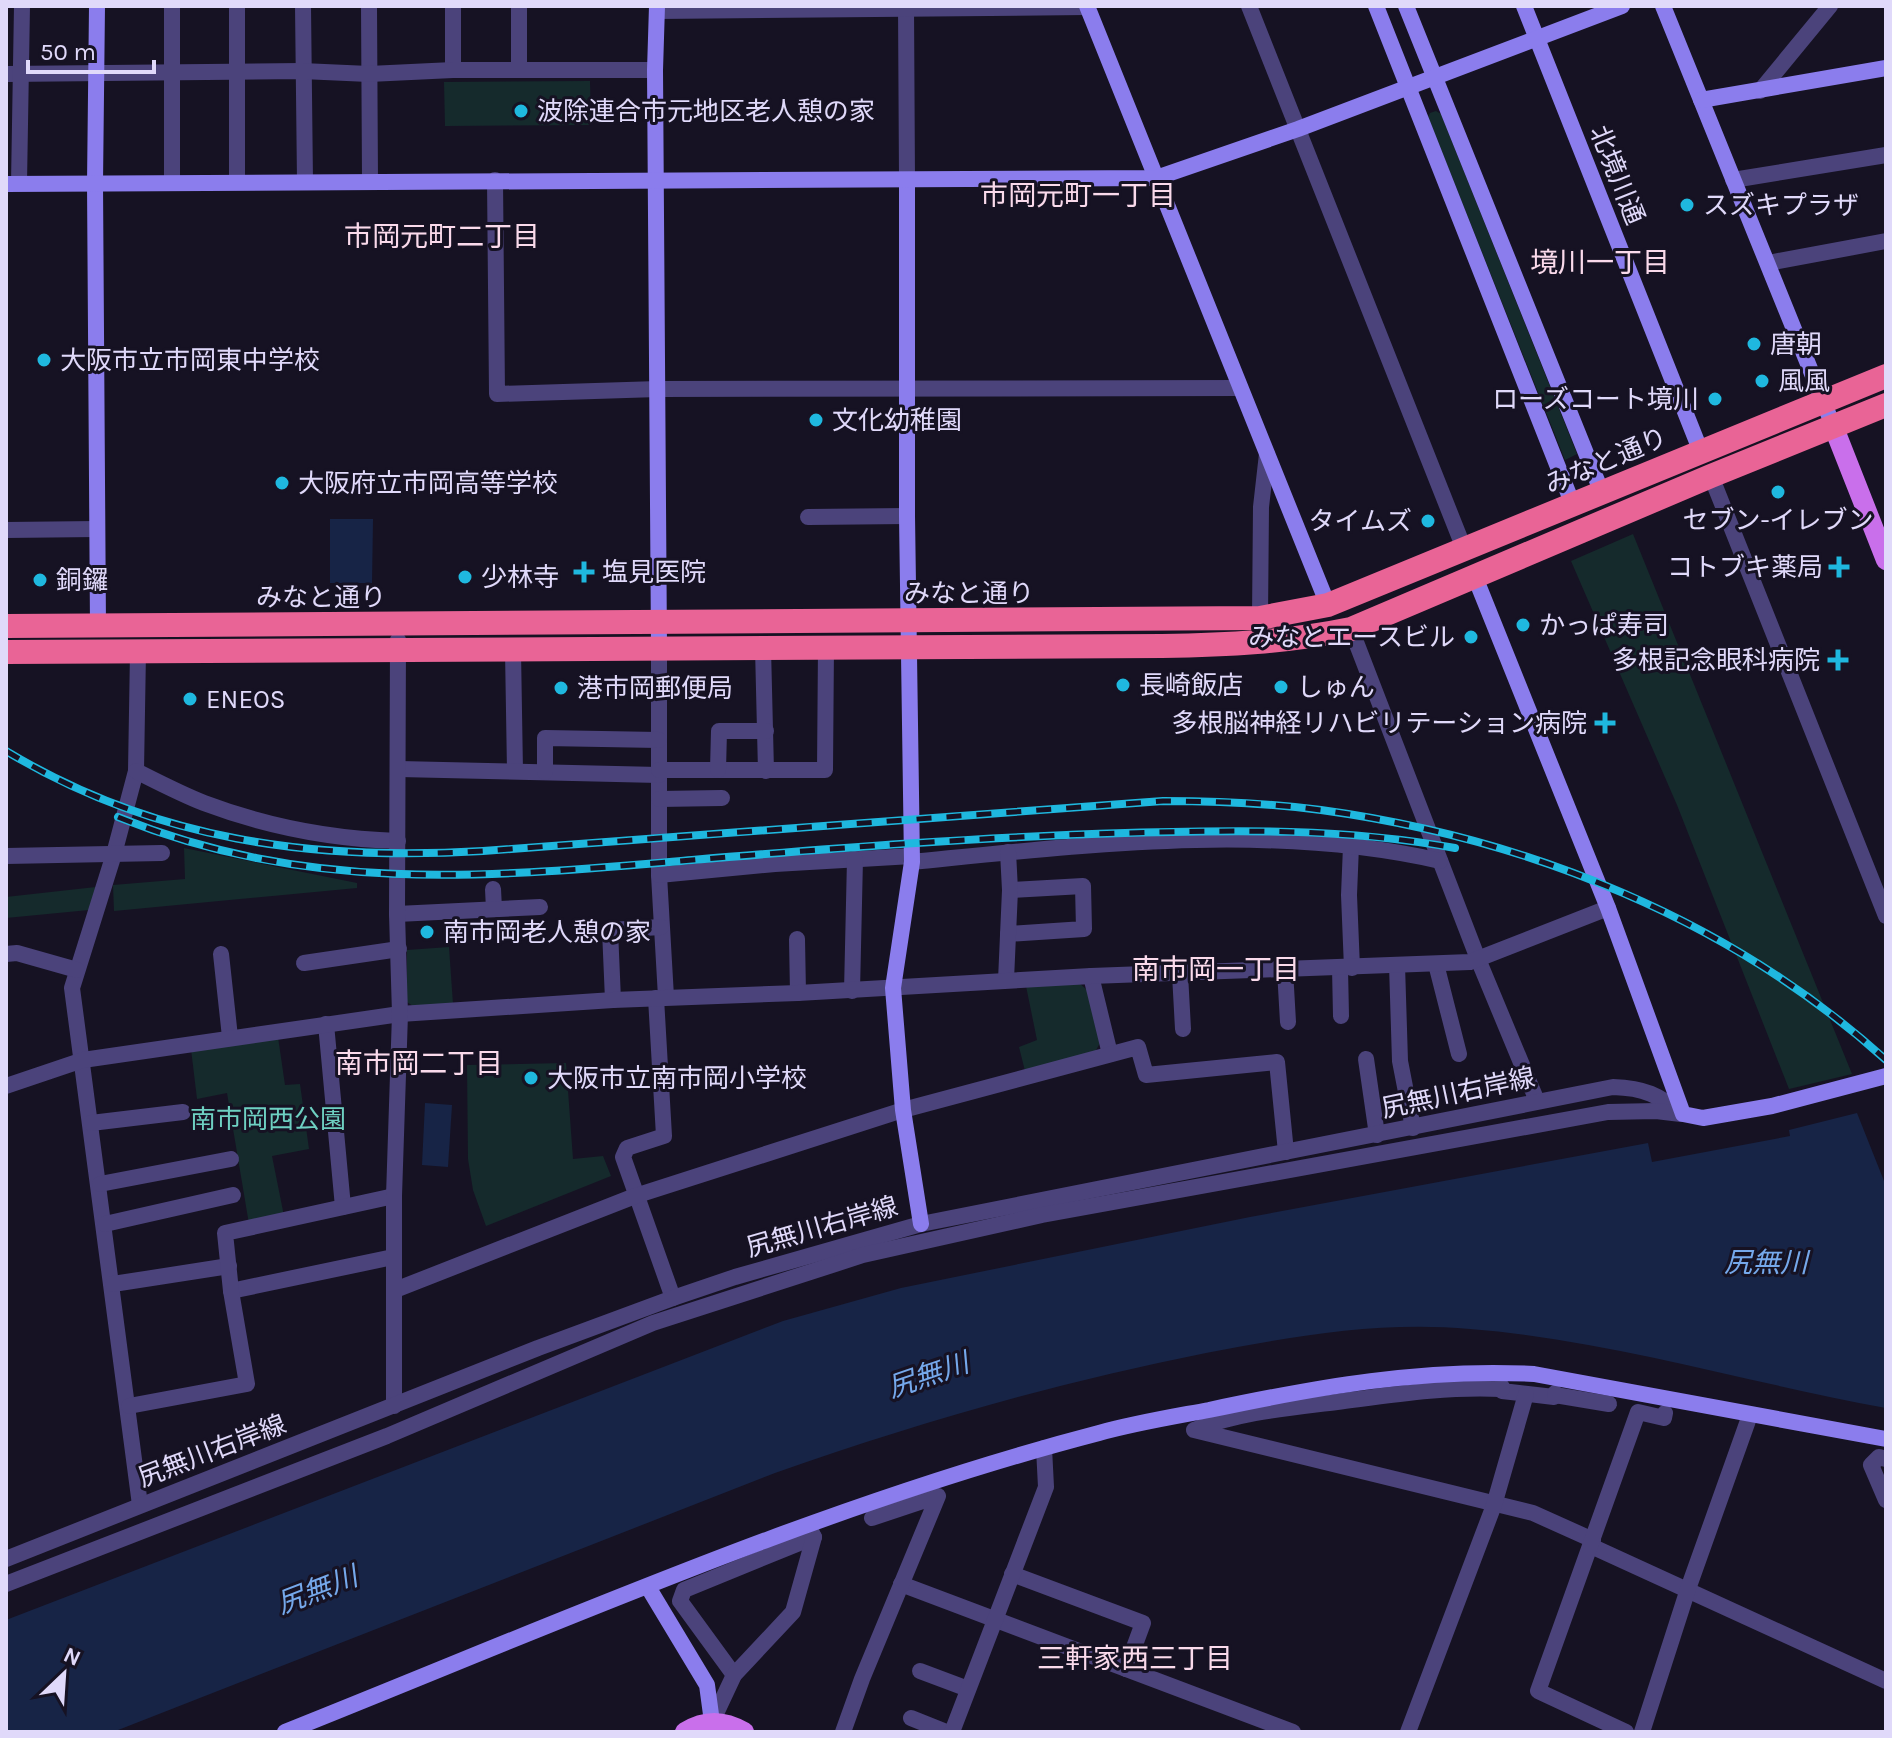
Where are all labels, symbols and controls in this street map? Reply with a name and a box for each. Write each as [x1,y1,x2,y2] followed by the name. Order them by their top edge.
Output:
[28,24,154,74] scale bar
[40,38,96,66] text: 50 m
[537,96,875,127] place label: 波除連合市元地区老人憩の家
[512,102,530,120] marker: 波除連合市元地区老人憩の家
[1583,121,1651,229] street label: 北境川通
[980,179,1176,212] district label: 市岡元町一丁目
[1703,190,1859,221] place label: スズキプラザ
[1678,196,1696,214] marker: スズキプラザ
[344,220,540,253] district label: 市岡元町二丁目
[1530,246,1670,279] district label: 境川一丁目
[1770,329,1822,360] place label: 唐朝
[1745,335,1763,353] marker: 唐朝
[60,345,320,376] place label: 大阪市立市岡東中学校
[35,351,53,369] marker: 大阪市立市岡東中学校
[1778,366,1830,397] place label: 風風
[1753,372,1771,390] marker: 風風
[1492,384,1699,415] place label: ローズコート境川
[1706,390,1724,408] marker: ローズコート境川
[832,405,962,436] place label: 文化幼稚園
[807,411,825,429] marker: 文化幼稚園
[1540,421,1672,501] street label: みなと通り
[298,468,558,499] place label: 大阪府立市岡高等学校
[273,474,291,492] marker: 大阪府立市岡高等学校
[1769,483,1787,501] marker: セブン-イレブン
[1682,505,1874,536] place label: セブン-イレブン
[1309,506,1412,537] place label: タイムズ
[1419,512,1437,530] marker: タイムズ
[1667,552,1823,583] place label: コトブキ薬局
[602,557,706,588] place label: 塩見医院
[1830,558,1848,576] marker: コトブキ薬局
[573,561,595,583] marker: 塩見医院
[481,562,559,593] place label: 少林寺
[56,565,108,596] place label: 銅鑼
[456,568,474,586] marker: 少林寺
[31,571,49,589] marker: 銅鑼
[904,578,1034,609] street label: みなと通り
[256,582,386,613] street label: みなと通り
[1539,610,1669,641] place label: かっぱ寿司
[1514,616,1532,634] marker: かっぱ寿司
[1248,622,1455,653] place label: みなとエースビル
[1462,628,1480,646] marker: みなとエースビル
[1612,645,1820,676] place label: 多根記念眼科病院
[1827,649,1849,671] marker: 多根記念眼科病院
[1139,670,1243,701] place label: 長崎飯店
[1297,672,1375,703] place label: しゅん
[577,673,733,704] place label: 港市岡郵便局
[1114,676,1132,694] marker: 長崎飯店
[1272,678,1290,696] marker: しゅん
[552,679,570,697] marker: 港市岡郵便局
[206,684,286,715] place label: ENEOS
[181,690,199,708] marker: ENEOS
[1172,708,1587,739] place label: 多根脳神経リハビリテーション病院
[1594,712,1616,734] marker: 多根脳神経リハビリテーション病院
[443,917,651,948] place label: 南市岡老人憩の家
[418,923,436,941] marker: 南市岡老人憩の家
[1132,953,1300,986] district label: 南市岡一丁目
[335,1047,503,1080] district label: 南市岡二丁目
[1378,1062,1538,1124] street label: 尻無川右岸線
[547,1063,807,1094] place label: 大阪市立南市岡小学校
[522,1069,540,1087] marker: 大阪市立南市岡小学校
[190,1104,346,1135] park label: 南市岡西公園
[743,1191,901,1263] street label: 尻無川右岸線
[1724,1246,1811,1279] water label: 尻無川
[883,1345,976,1404] water label: 尻無川
[134,1409,290,1493] street label: 尻無川右岸線
[272,1558,365,1620] water label: 尻無川
[24,1634,104,1714] north arrow
[59,1642,85,1672] text: N
[1037,1642,1233,1675] district label: 三軒家西三丁目

